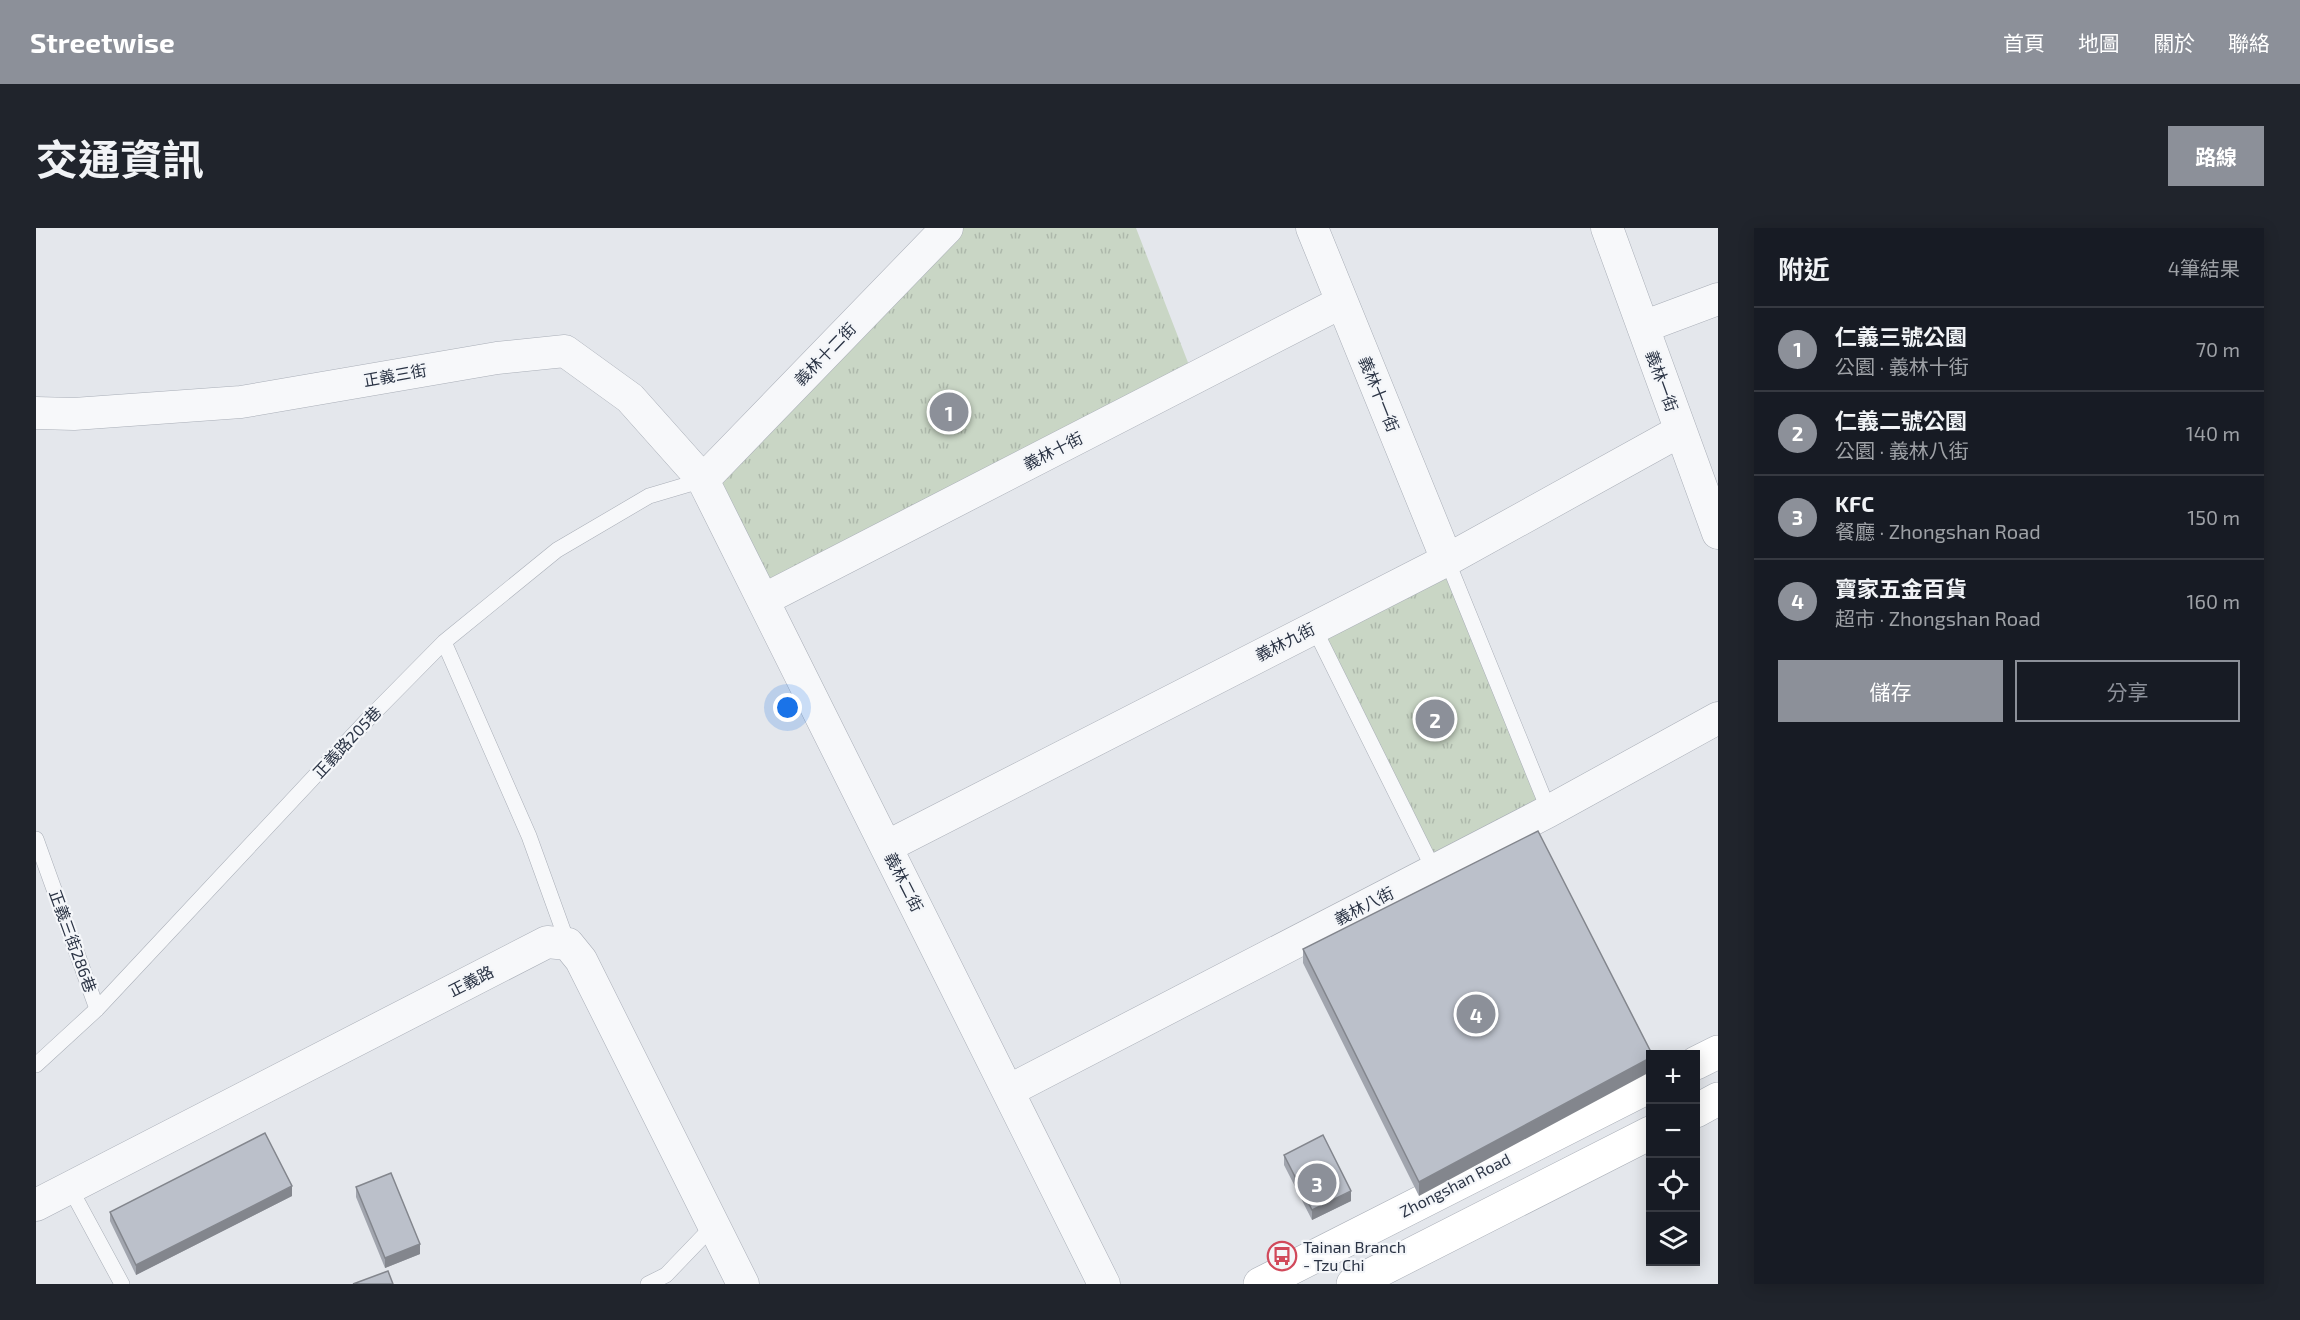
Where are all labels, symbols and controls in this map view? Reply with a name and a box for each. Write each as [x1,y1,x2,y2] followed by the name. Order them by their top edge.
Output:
[30,25,175,59] text: Streetwise
[2003,30,2045,55] text: 首頁
[2078,30,2120,55] text: 地圖
[2153,30,2195,55] text: 關於
[2228,30,2270,55] text: 聯絡
[2168,126,2264,186] button: 路線
[36,133,204,183] text: 交通資訊
[1778,253,1830,284] text: 附近
[2168,256,2240,280] text: 4筆結果
[790,318,859,389] street label: 義林十二街
[1835,323,1967,349] text: 仁義三號公園
[1793,337,1802,361] text: 1
[2196,337,2240,361] text: 70 m
[1643,348,1682,414] street label: 義林一街
[1356,353,1403,434] street label: 義林十一街
[1835,354,1969,378] text: 公園 · 義林十街
[362,360,428,389] street label: 正義三街
[930,390,968,435] pin: 1
[1835,407,1967,433] text: 仁義二號公園
[1792,421,1803,445] text: 2
[2186,421,2240,445] text: 140 m
[1020,428,1086,474] street label: 義林十街
[1835,438,1969,462] text: 公園 · 義林八街
[1835,490,1874,516] text: KFC
[1792,505,1803,529] text: 3
[2187,505,2240,529] text: 150 m
[1835,519,2041,543] text: 餐廳 · Zhongshan Road
[1835,575,1967,601] text: 寶家五金百貨
[1791,589,1804,613] text: 4
[2187,589,2240,613] text: 160 m
[1835,606,2041,630] text: 超市 · Zhongshan Road
[1252,619,1318,665] street label: 義林九街
[1778,660,2003,722] button: 儲存
[2015,660,2240,722] button: 分享
[773,693,802,722] your location
[1416,696,1454,742] pin: 2
[309,702,385,781] street label: 正義路205巷
[881,849,927,915] street label: 義林二街
[1331,883,1397,929] street label: 義林八街
[46,887,101,995] street label: 正義三街286巷
[445,961,496,1000] street label: 正義路
[1456,992,1496,1036] pin: 4
[1646,1050,1700,1266] map controls
[1646,1050,1700,1104] button: +
[1646,1104,1700,1158] button: −
[1396,1148,1513,1221] street label: Zhongshan Road
[1646,1158,1700,1212] button: locate
[1298,1160,1336,1206] pin: 3
[1646,1212,1700,1266] button: layers
[1303,1237,1406,1274] place label: Tainan Branch - Tzu Chi
[1266,1240,1298,1272] bus stop icon: Tainan Branch - Tzu Chi

